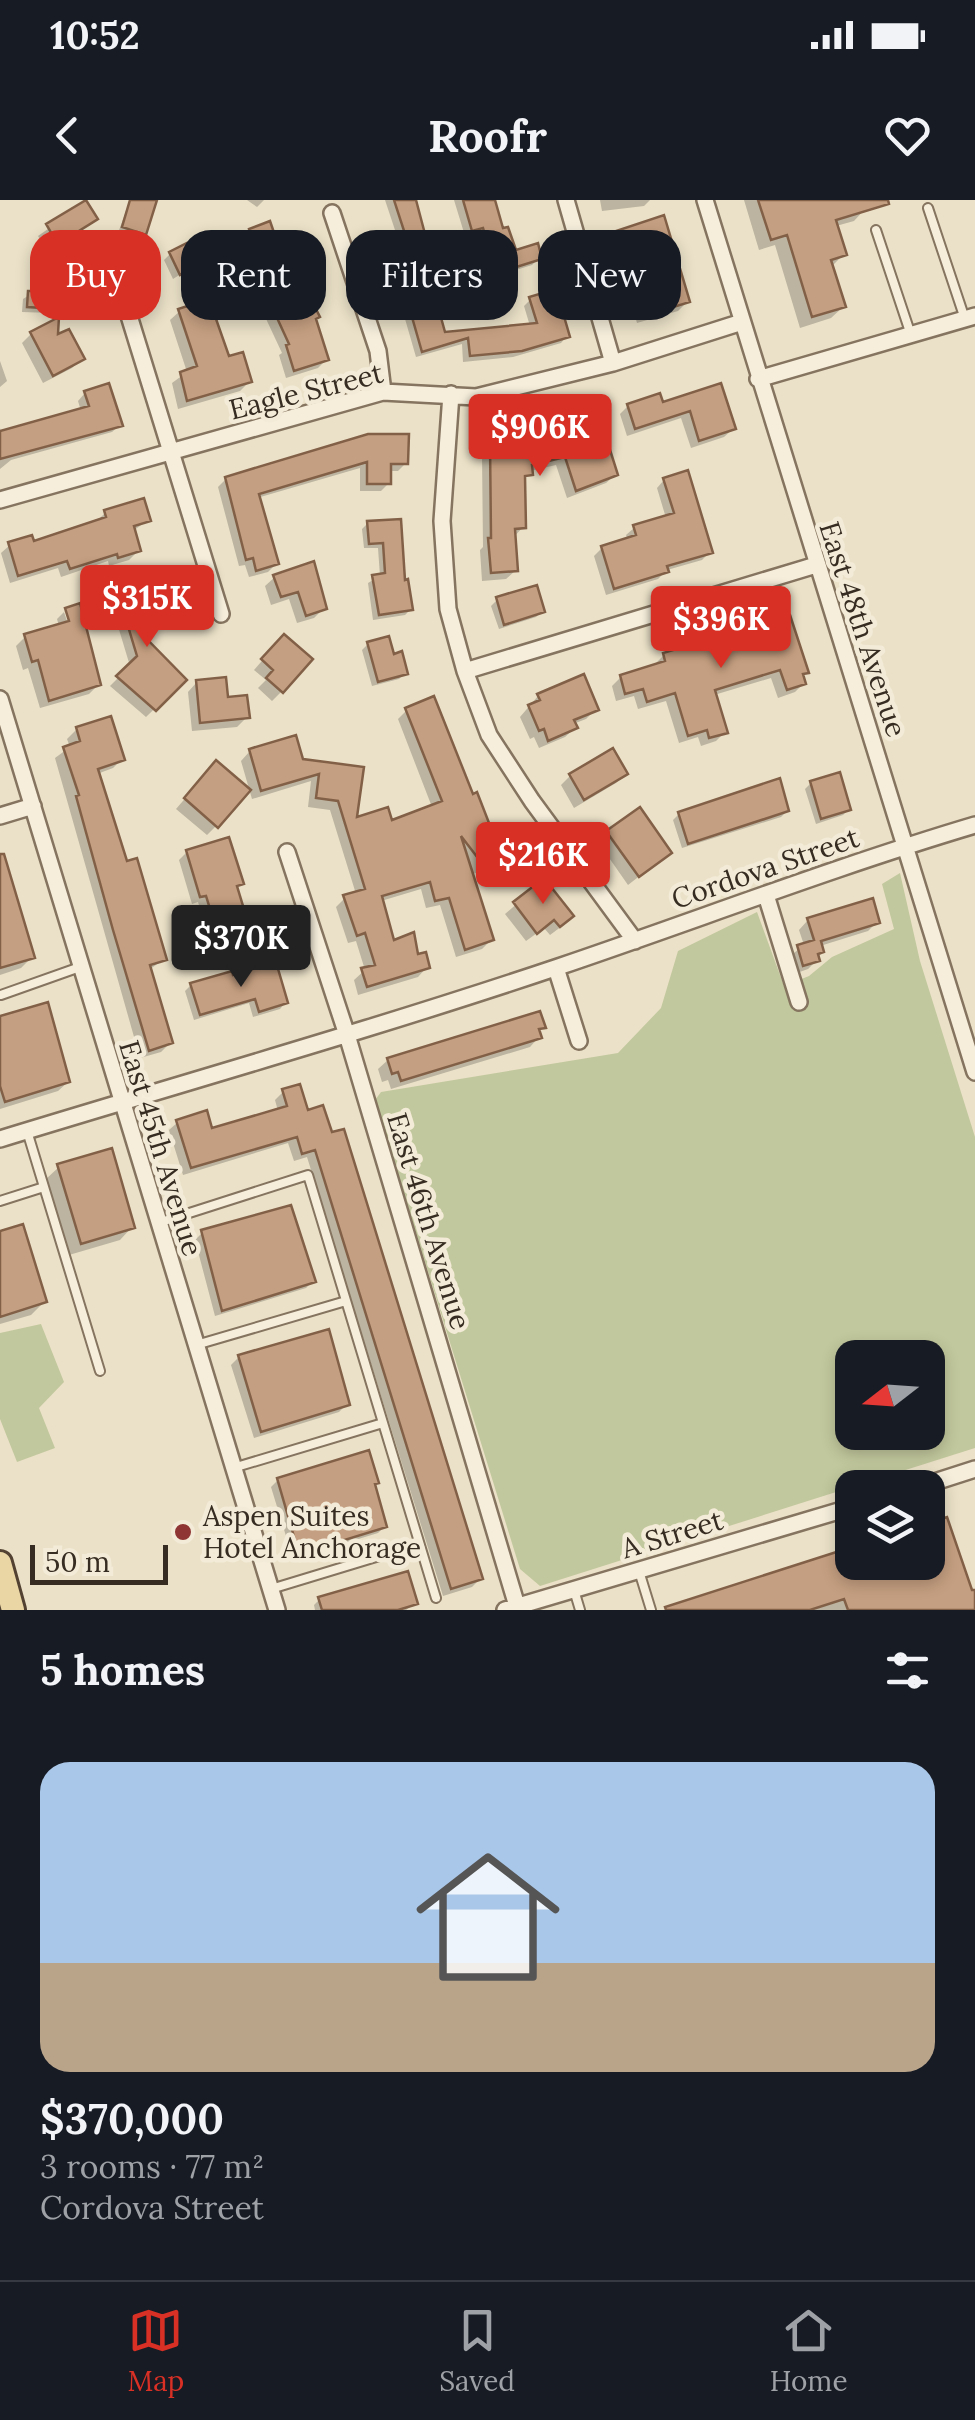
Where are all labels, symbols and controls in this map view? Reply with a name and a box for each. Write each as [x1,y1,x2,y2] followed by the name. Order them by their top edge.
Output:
[50,11,140,59] text: 10:52
[428,107,547,164] text: Roofr
[40,108,95,163] icon: back
[880,108,935,163] icon: heart
[30,230,161,320] chip: Buy
[181,230,326,320] chip: Rent
[346,230,518,320] chip: Filters
[538,230,681,320] chip: New
[225,354,387,428] street label: Eagle Street
[470,394,610,479] pin: $906K
[491,406,589,447] text: $906K
[811,517,915,741] street label: East 48th Avenue
[77,565,217,650] pin: $315K
[102,577,192,618] text: $315K
[651,586,791,671] pin: $396K
[673,598,769,639] text: $396K
[667,819,864,917] street label: Cordova Street
[473,822,613,907] pin: $216K
[498,834,588,875] text: $216K
[171,905,311,990] pin: $370K
[194,917,288,958] text: $370K
[111,1036,211,1260] street label: East 45th Avenue
[379,1108,479,1334] street label: East 46th Avenue
[835,1340,945,1450] north arrow
[835,1340,945,1580] map controls
[835,1470,945,1580] button: layers
[202,1498,421,1566] place label: Aspen Suites Hotel Anchorage
[616,1501,727,1567] street label: A Street
[172,1521,194,1543] marker: Aspen Suites Hotel Anchorage
[30,1540,168,1584] scale bar
[45,1544,110,1580] text: 50 m
[40,1643,205,1697] text: 5 homes
[880,1643,935,1698] icon: filters
[398,1827,578,2007] icon: home
[40,2092,224,2146] text: $370,000
[40,2146,264,2187] text: 3 rooms · 77 m²
[40,2187,264,2228] text: Cordova Street
[127,2303,184,2399] tab: Map
[439,2303,515,2399] tab: Saved
[770,2303,848,2399] tab: Home

